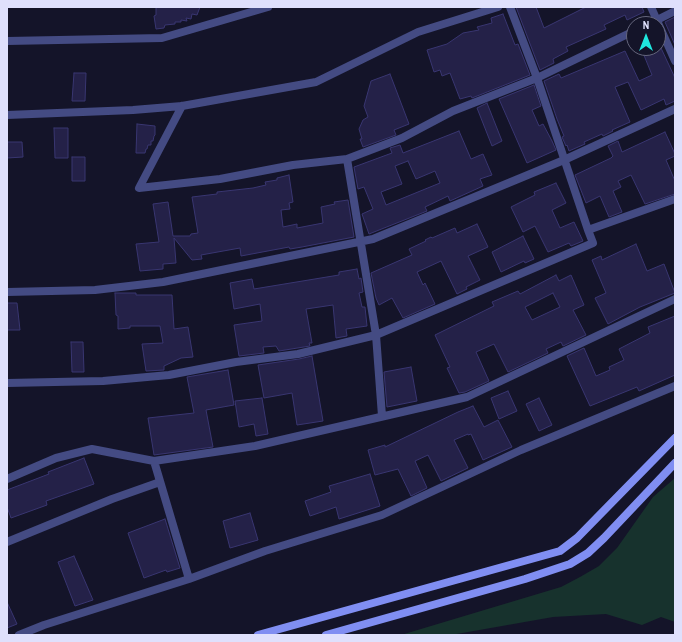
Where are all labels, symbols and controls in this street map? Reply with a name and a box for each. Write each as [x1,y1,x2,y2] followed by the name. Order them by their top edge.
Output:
[626,16,666,56] north arrow
[643,18,649,32] text: N

